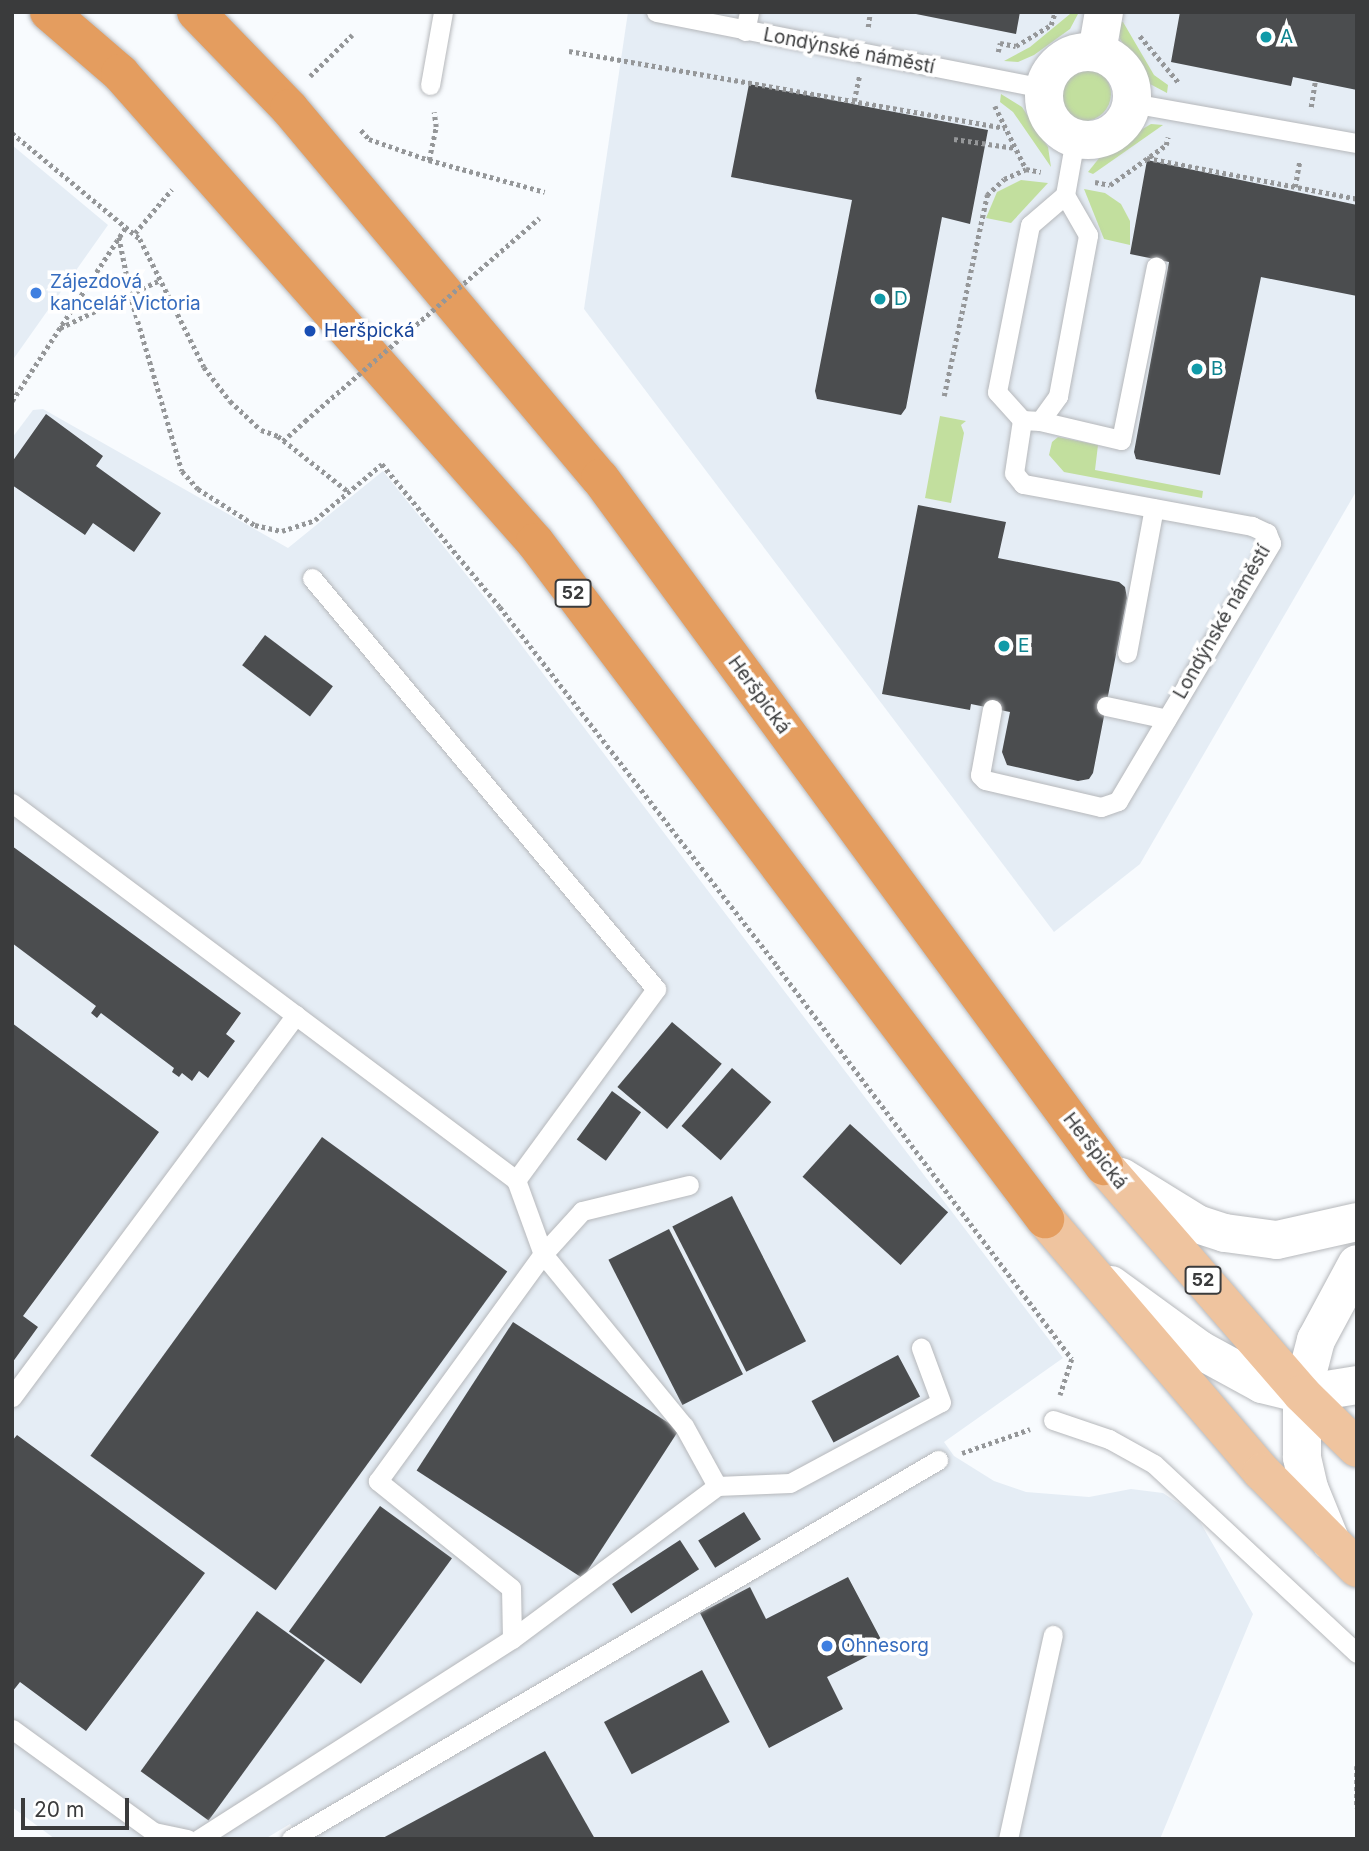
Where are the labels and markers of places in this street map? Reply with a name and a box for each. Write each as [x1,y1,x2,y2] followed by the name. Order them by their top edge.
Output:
[1280,26,1293,48] place label: A
[1258,29,1274,45] marker: A
[50,271,201,315] place label: Zájezdová kancelář Victoria
[28,285,44,301] marker: Zájezdová kancelář Victoria
[894,288,908,310] place label: D
[872,291,888,307] marker: D
[324,320,415,342] place label: Heršpická
[302,323,318,339] marker: Heršpická
[1211,358,1223,380] place label: B
[1189,361,1205,377] marker: B
[1018,635,1029,657] place label: E
[996,638,1012,654] marker: E
[841,1635,929,1657] place label: Ohnesorg
[819,1638,835,1654] marker: Ohnesorg

